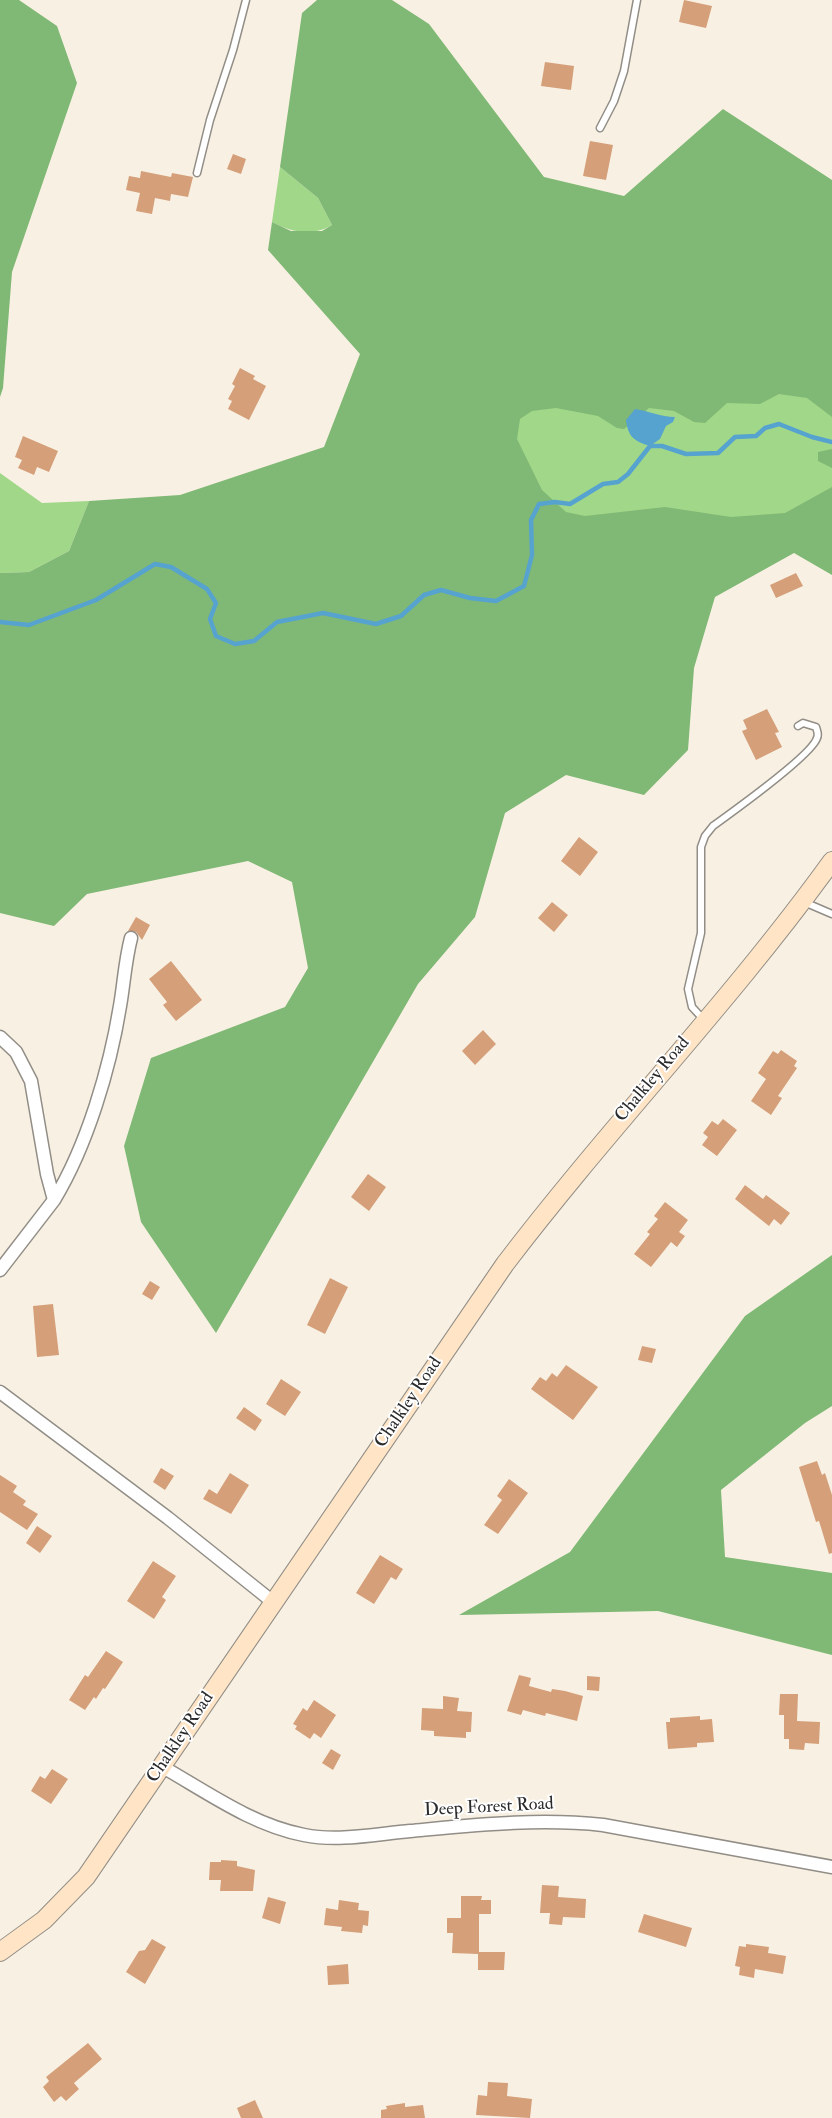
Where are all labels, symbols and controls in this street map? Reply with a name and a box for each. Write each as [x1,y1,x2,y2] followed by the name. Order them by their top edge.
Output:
[611,1033,695,1127] street label: Chalkley Road
[371,1354,447,1452] street label: Chalkley Road
[143,1689,219,1787] street label: Chalkley Road
[424,1794,554,1822] street label: Deep Forest Road

